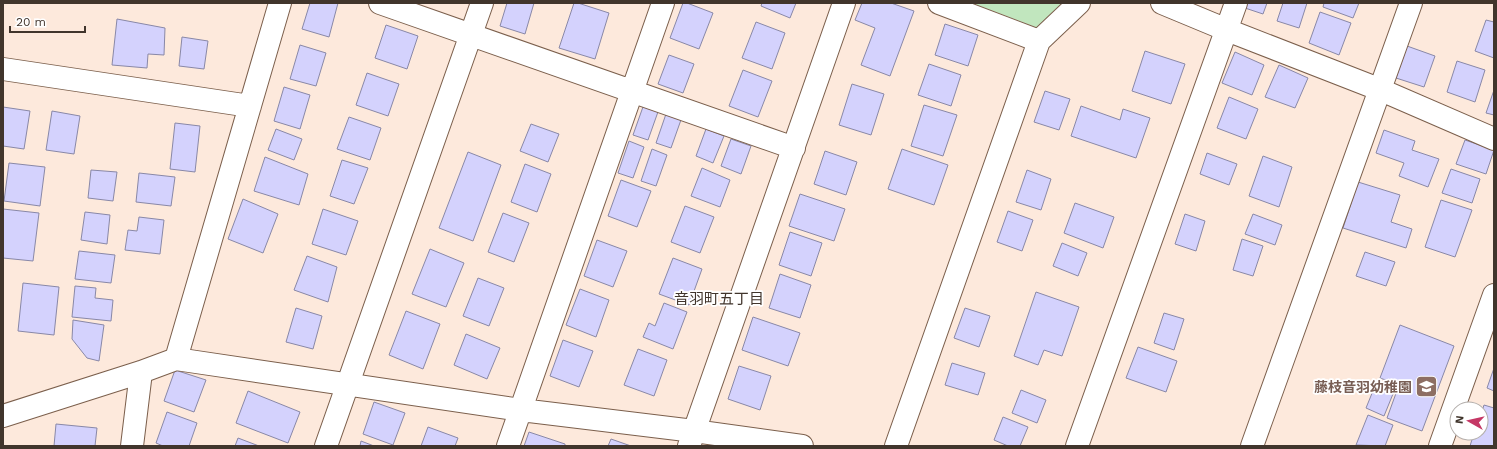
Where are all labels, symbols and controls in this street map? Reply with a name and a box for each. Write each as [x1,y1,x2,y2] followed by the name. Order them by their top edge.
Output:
[10,8,85,34] scale bar
[16,15,46,29] text: 20 m
[674,290,764,308] district label: 音羽町五丁目
[1414,374,1440,400] school or university icon: 藤枝音羽幼稚園
[1314,379,1412,395] place label: 藤枝音羽幼稚園
[1449,401,1489,441] north arrow
[1453,415,1467,425] text: N

